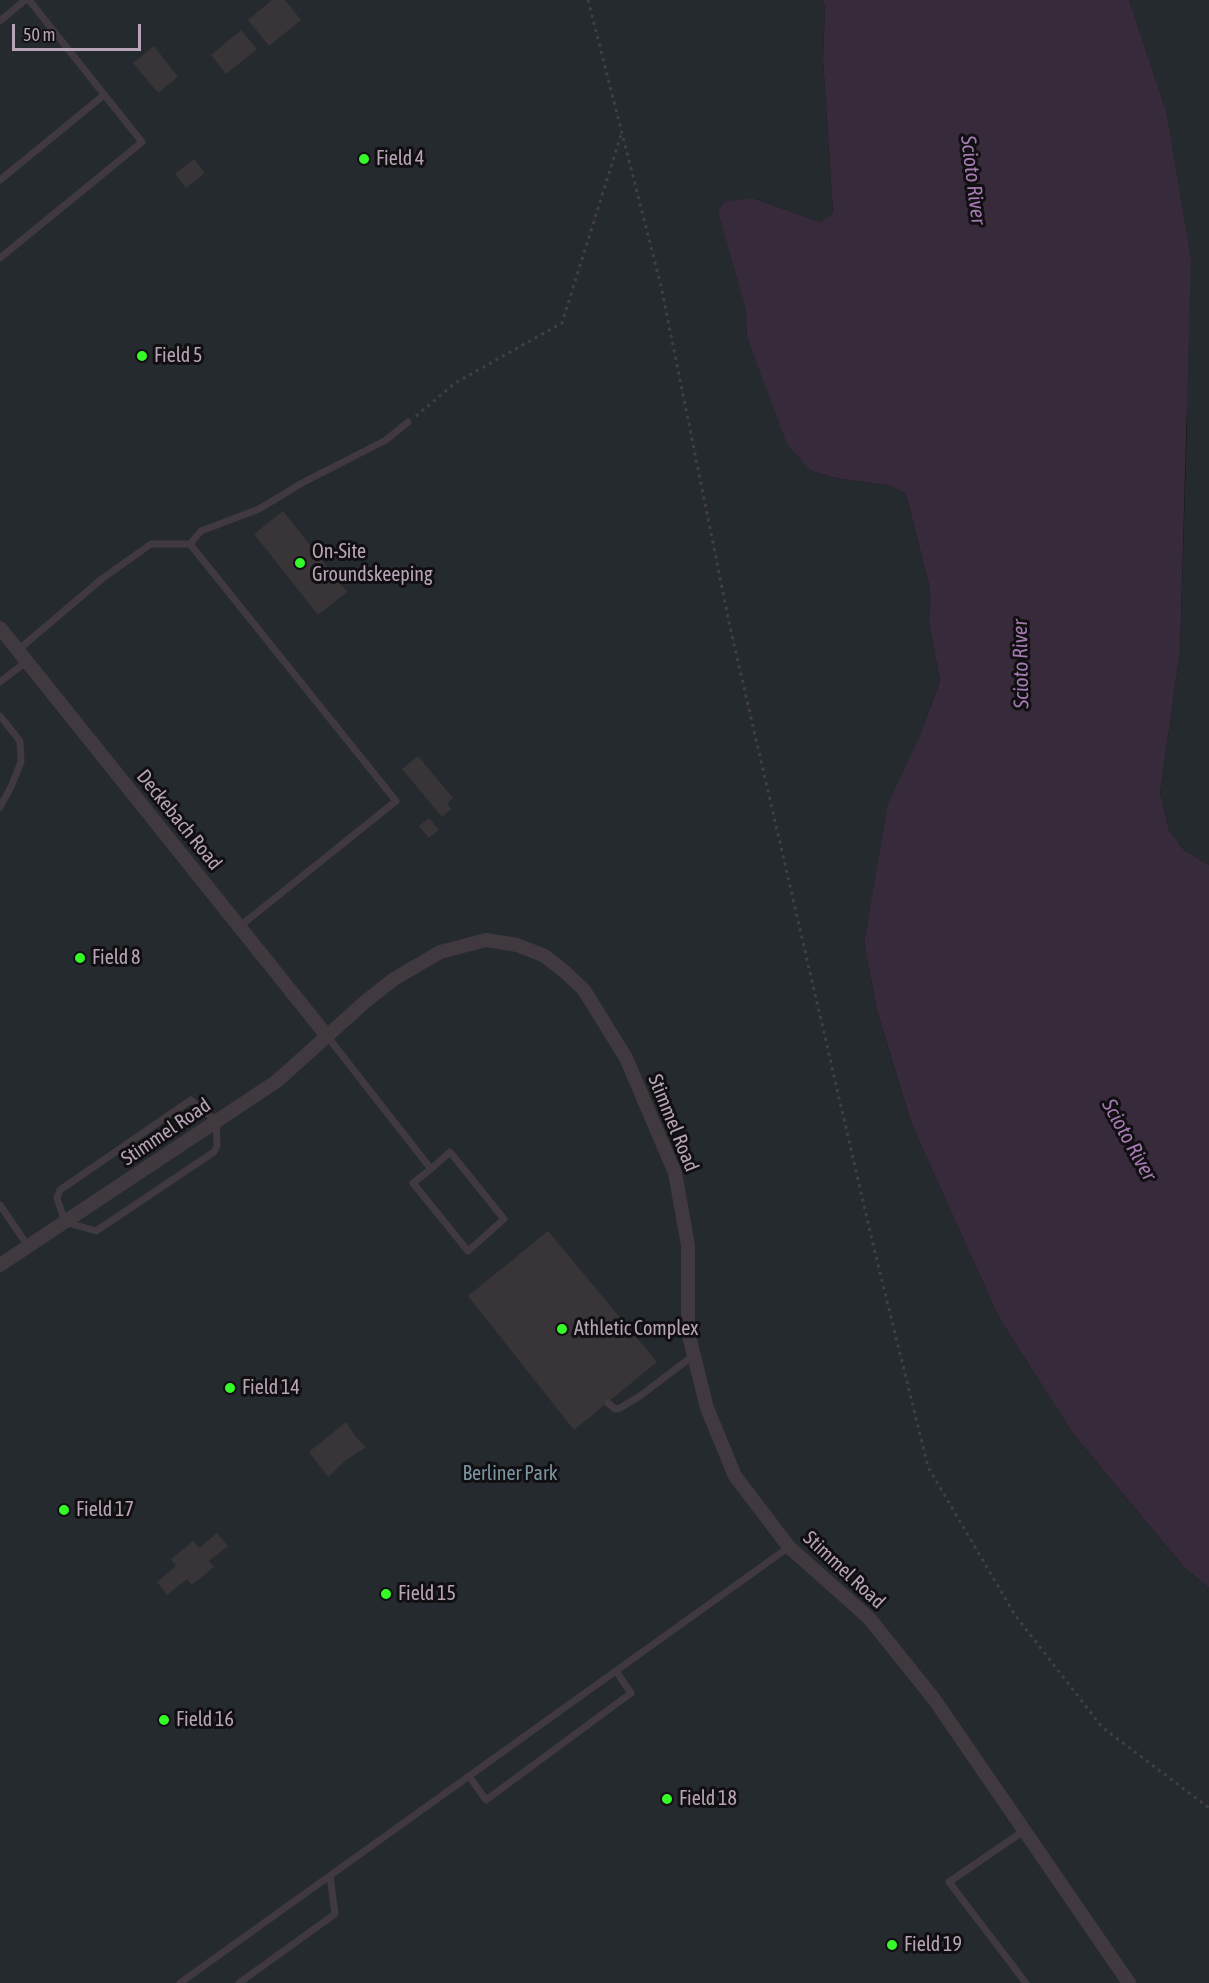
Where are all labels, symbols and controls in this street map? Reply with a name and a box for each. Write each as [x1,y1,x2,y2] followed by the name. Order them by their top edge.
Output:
[15,12,144,50] scale bar
[23,24,55,45] text: 50 m
[955,134,991,226] water label: Scioto River
[376,147,424,171] place label: Field 4
[357,152,371,166] marker: Field 4
[154,344,202,368] place label: Field 5
[135,349,149,363] marker: Field 5
[312,540,433,587] place label: On-Site Groundskeeping
[293,556,307,570] marker: On-Site Groundskeeping
[1008,619,1034,709] water label: Scioto River
[131,765,227,875] street label: Deckebach Road
[92,946,140,970] place label: Field 8
[73,951,87,965] marker: Field 8
[643,1071,703,1175] street label: Stimmel Road
[117,1093,215,1171] street label: Stimmel Road
[1096,1095,1162,1185] water label: Scioto River
[574,1317,698,1341] place label: Athletic Complex
[555,1322,569,1336] marker: Athletic Complex
[242,1376,300,1400] place label: Field 14
[223,1381,237,1395] marker: Field 14
[462,1462,558,1486] park label: Berliner Park
[76,1498,134,1522] place label: Field 17
[57,1503,71,1517] marker: Field 17
[798,1526,890,1614] street label: Stimmel Road
[398,1582,456,1606] place label: Field 15
[379,1587,393,1601] marker: Field 15
[176,1708,234,1732] place label: Field 16
[157,1713,171,1727] marker: Field 16
[679,1787,737,1811] place label: Field 18
[660,1792,674,1806] marker: Field 18
[904,1933,962,1957] place label: Field 19
[885,1938,899,1952] marker: Field 19

